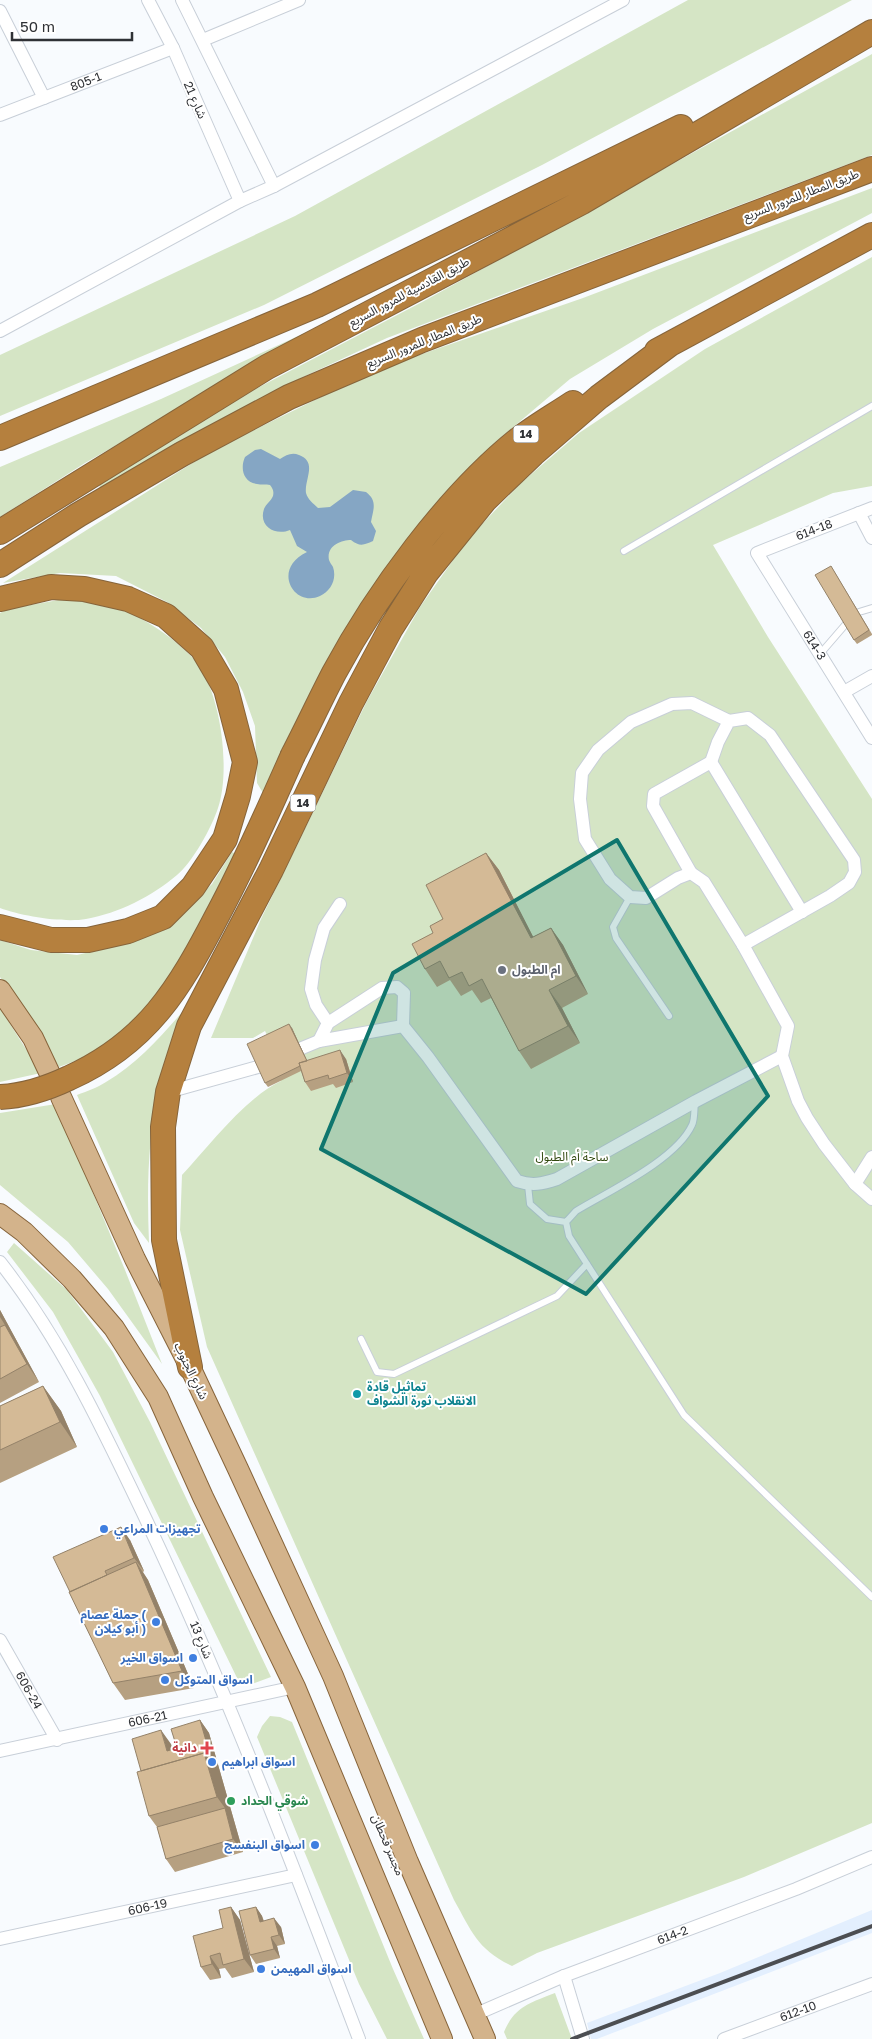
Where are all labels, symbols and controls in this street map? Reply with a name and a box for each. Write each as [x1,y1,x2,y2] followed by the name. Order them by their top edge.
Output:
[12,10,132,42] scale bar
[20,17,55,35] text: 50 m
[68,68,103,94] street label: 805-1
[179,79,210,122] street label: شارع 21
[741,166,862,225] street label: طريق المطار للمرور السريع
[346,253,473,331] street label: طريق القادسية للمرور السريع
[364,311,484,372] street label: طريق المطار للمرور السريع
[514,426,538,442] road number: 14
[793,516,834,543] street label: 614-18
[800,627,830,662] street label: 614-3
[290,794,316,811] road number: 14
[512,962,561,979] place label: ام الطبول
[496,964,508,976] marker: ام الطبول
[535,1149,609,1166] park label: ساحة أم الطبول
[169,1340,212,1403] street label: شارع الجنوب
[367,1379,476,1408] place label: تماثيل قادة الانقلاب ثورة الشواف
[351,1388,363,1400] marker: تماثيل قادة الانقلاب ثورة الشواف
[114,1521,201,1539] place label: تجهيزات المراعي
[98,1523,110,1535] marker: تجهيزات المراعي
[80,1607,146,1636] place label: جملة عصام ( أبو كيلان )
[150,1616,162,1628] marker: جملة عصام ( أبو كيلان )
[185,1619,216,1662] street label: شارع 13
[120,1650,183,1665] place label: اسواق الخير
[187,1652,199,1664] marker: اسواق الخير
[13,1669,46,1712] street label: 606-24
[175,1672,253,1687] place label: اسواق المتوكل
[159,1674,171,1686] marker: اسواق المتوكل
[127,1707,168,1730] street label: 606-21
[172,1740,197,1755] place label: دانية
[201,1742,213,1754] marker: دانية
[222,1754,295,1771] place label: اسواق ابراهيم
[206,1756,218,1768] marker: اسواق ابراهيم
[241,1793,308,1811] place label: شوقي الحداد
[225,1795,237,1807] marker: شوقي الحداد
[369,1812,408,1878] street label: مجسر قحطان
[224,1837,305,1854] place label: اسواق البنفسج
[309,1839,321,1851] marker: اسواق البنفسج
[127,1895,168,1918] street label: 606-19
[655,1922,690,1947] street label: 614-2
[271,1961,351,1976] place label: اسواق المهيمن
[255,1963,267,1975] marker: اسواق المهيمن
[777,1997,818,2025] street label: 612-10

